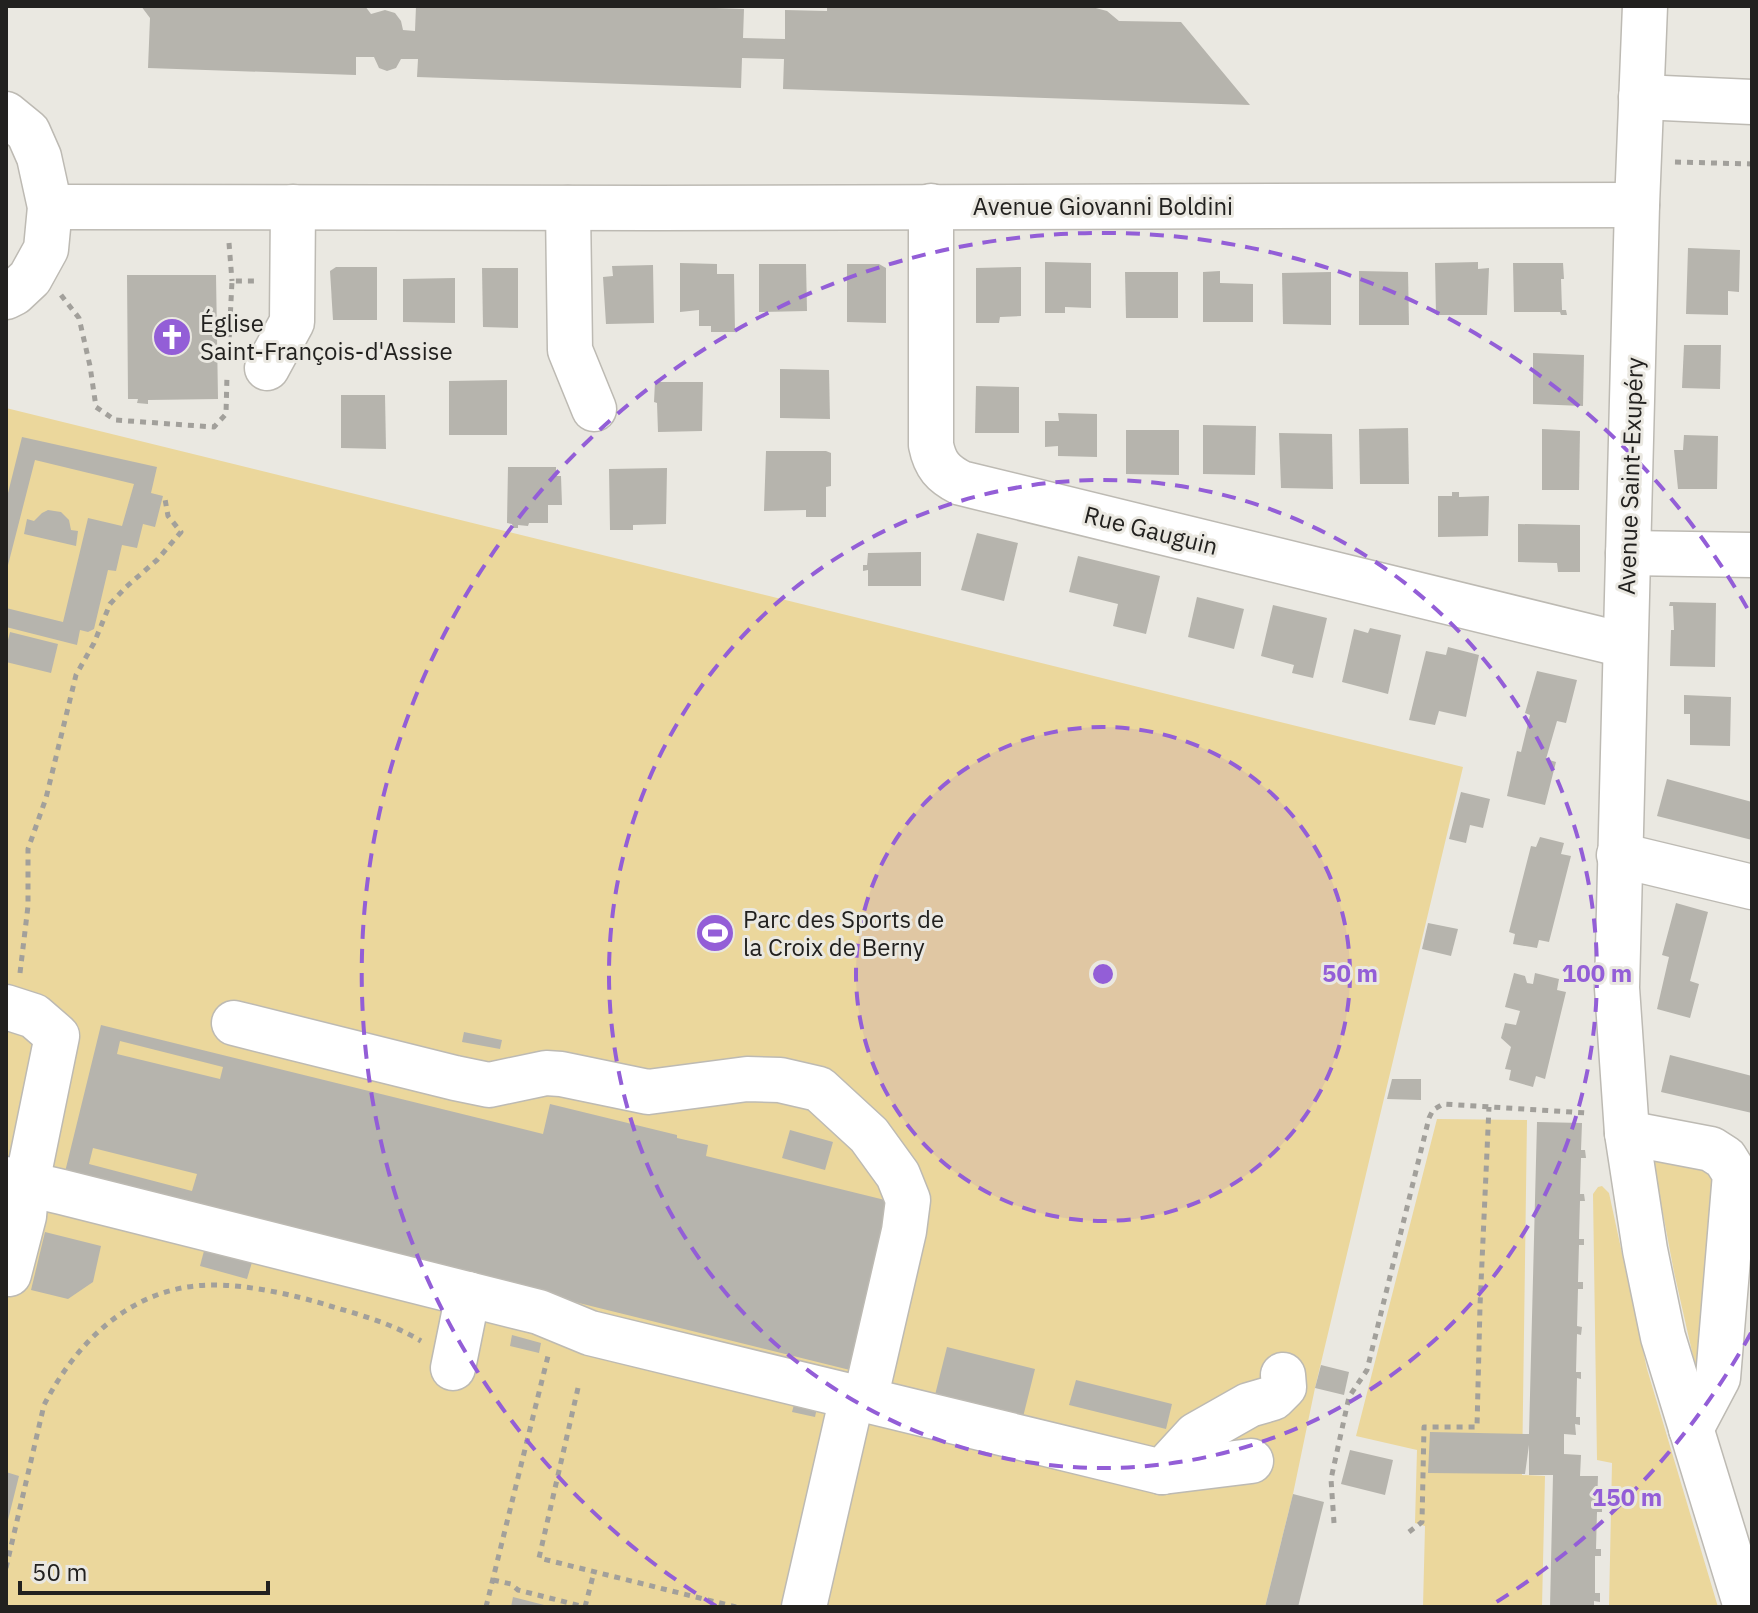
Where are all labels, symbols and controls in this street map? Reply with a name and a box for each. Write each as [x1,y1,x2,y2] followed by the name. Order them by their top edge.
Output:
[973,190,1233,222] street label: Avenue Giovanni Boldini
[200,307,453,367] place label: Église Saint-François-d'Assise
[151,316,193,358] church icon: Église Saint-François-d'Assise
[1610,357,1650,595] street label: Avenue Saint-Exupéry
[1081,498,1221,562] street label: Rue Gauguin
[743,903,944,963] place label: Parc des Sports de la Croix de Berny
[694,912,736,954] sports icon: Parc des Sports de la Croix de Berny
[1322,957,1378,989] text: 50 m
[1562,957,1632,989] text: 100 m
[1089,960,1117,988] centre of rings
[1592,1481,1662,1513] text: 150 m
[20,1545,268,1595] scale bar
[32,1556,87,1588] text: 50 m

